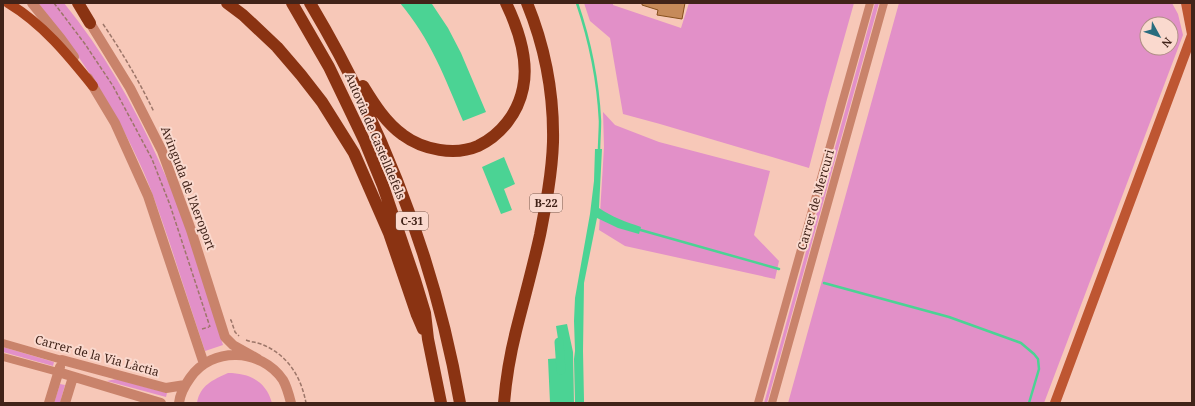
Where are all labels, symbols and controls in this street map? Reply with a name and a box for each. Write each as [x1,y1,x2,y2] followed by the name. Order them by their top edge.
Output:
[1139,16,1179,56] north arrow
[1158,35,1176,51] text: N
[341,70,410,202] street label: Autovia de Castelldefels
[157,123,220,252] street label: Avinguda de l'Aeroport
[793,147,838,252] street label: Carrer de Mercuri
[530,194,562,212] road number: B-22
[396,212,428,230] road number: C-31
[33,331,161,380] street label: Carrer de la Via Làctia

